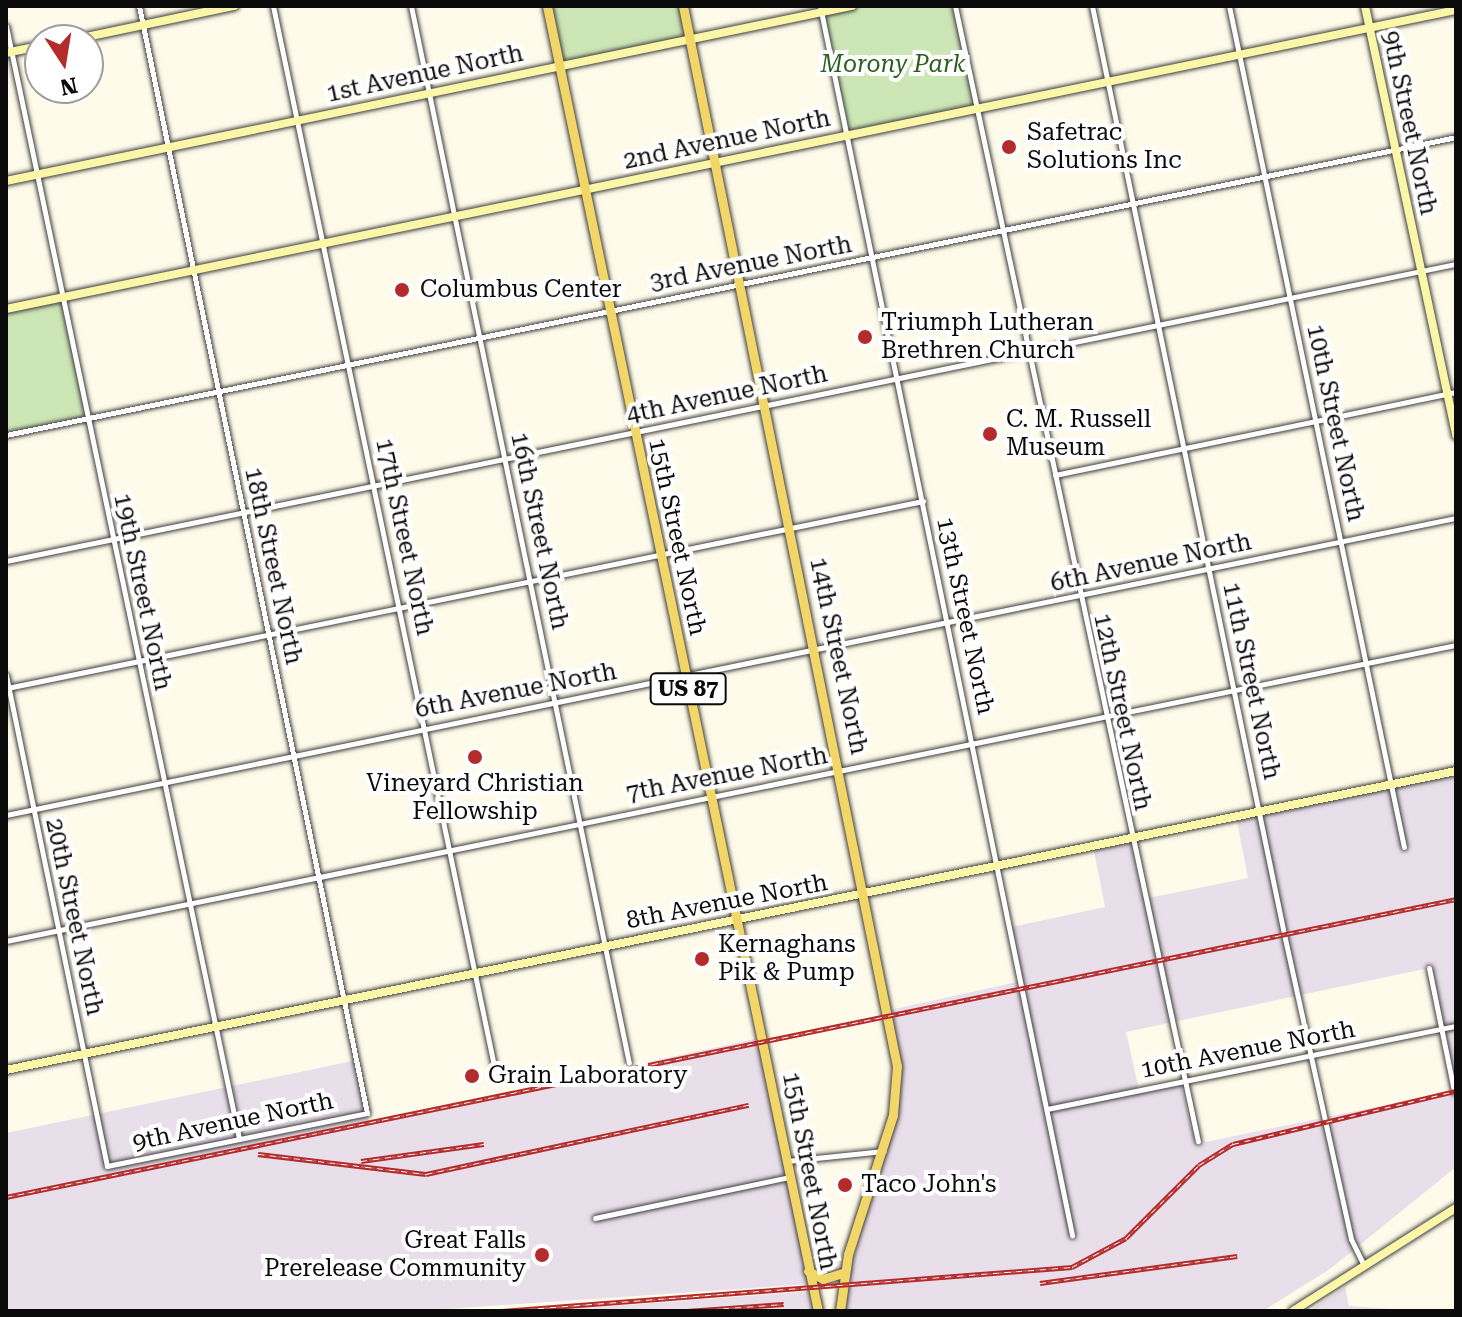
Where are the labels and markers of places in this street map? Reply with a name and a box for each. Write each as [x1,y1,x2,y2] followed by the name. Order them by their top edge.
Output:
[1027,119,1182,175] place label: Safetrac Solutions Inc
[998,136,1020,158] marker: Safetrac Solutions Inc
[420,276,622,304] place label: Columbus Center
[391,279,413,301] marker: Columbus Center
[881,309,1094,365] place label: Triumph Lutheran Brethren Church
[856,328,874,346] marker: Triumph Lutheran Brethren Church
[1006,406,1151,462] place label: C. M. Russell Museum
[981,425,999,443] marker: C. M. Russell Museum
[466,748,484,766] marker: Vineyard Christian Fellowship
[366,770,584,826] place label: Vineyard Christian Fellowship
[718,931,856,987] place label: Kernaghans Pik & Pump
[693,950,711,968] marker: Kernaghans Pik & Pump
[488,1062,687,1090] place label: Grain Laboratory
[463,1067,481,1085] marker: Grain Laboratory
[861,1171,996,1199] place label: Taco John's
[836,1176,854,1194] marker: Taco John's
[264,1227,526,1283] place label: Great Falls Prerelease Community
[533,1246,551,1264] marker: Great Falls Prerelease Community

